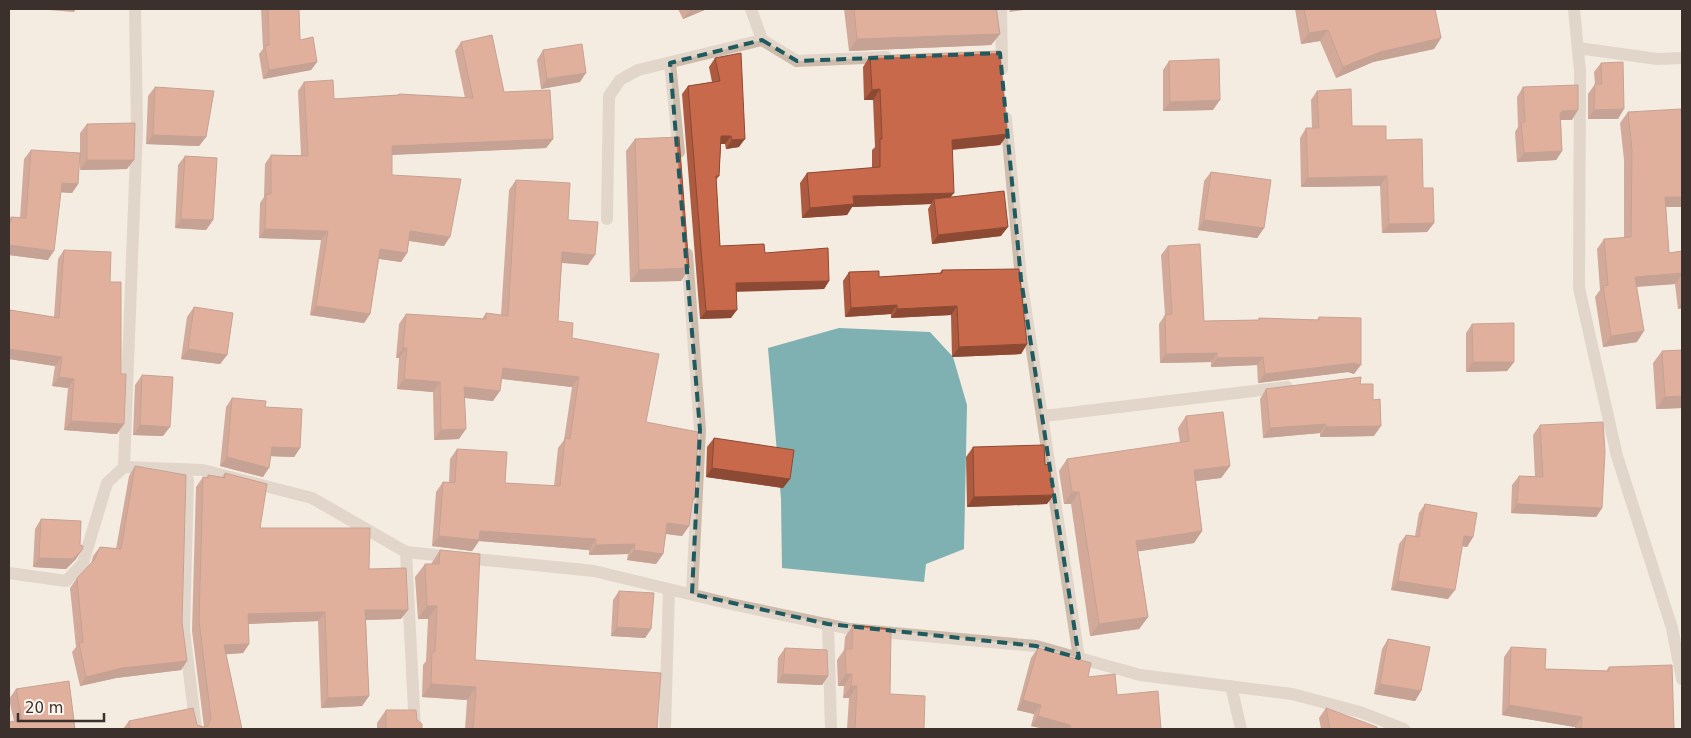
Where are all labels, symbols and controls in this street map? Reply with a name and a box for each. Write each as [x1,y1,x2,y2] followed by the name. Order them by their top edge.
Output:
[18,690,104,722] scale bar
[25,699,63,717] text: 20 m

